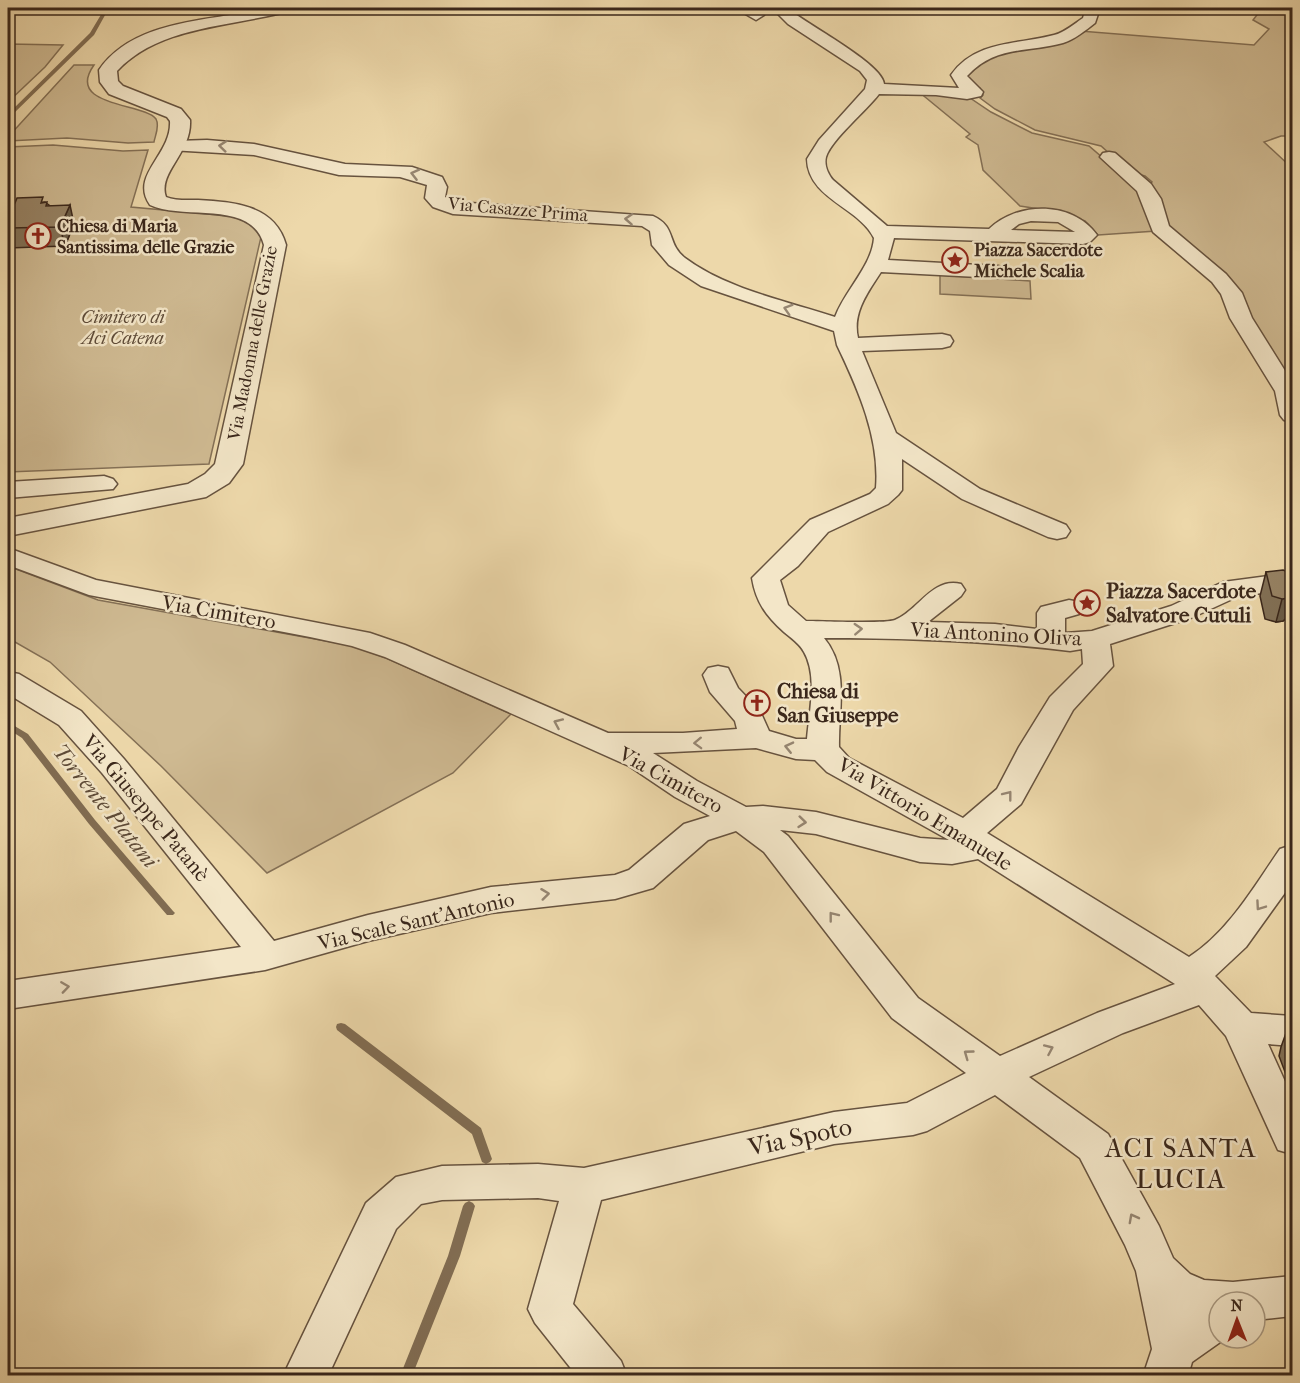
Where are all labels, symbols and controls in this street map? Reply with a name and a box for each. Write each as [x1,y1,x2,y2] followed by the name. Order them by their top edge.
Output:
[219,141,228,153] one-way arrow
[410,168,420,181] one-way arrow
[446,193,590,227] street label: Via Casazze Prima
[625,213,634,226] one-way arrow
[57,216,235,258] place label: Chiesa di Maria Santissima delle Grazie
[23,221,53,251] church icon: Chiesa di Maria Santissima delle Grazie
[973,240,1103,282] place label: Piazza Sacerdote Michele Scalia
[224,244,282,443] street label: Via Madonna delle Grazie
[940,245,970,275] place icon: Piazza Sacerdote Michele Scalia
[783,304,794,316] one-way arrow
[80,307,167,349] park label: Cimitero di Aci Catena
[1106,579,1257,627] place label: Piazza Sacerdote Salvatore Cutuli
[1072,588,1102,618] place icon: Piazza Sacerdote Salvatore Cutuli
[159,590,278,634] street label: Via Cimitero
[909,617,1083,650] street label: Via Antonino Oliva
[853,623,862,636] one-way arrow
[777,679,899,727] place label: Chiesa di San Giuseppe
[742,688,772,718] church icon: Chiesa di San Giuseppe
[554,718,565,730] one-way arrow
[77,729,214,886] street label: Via Giuseppe Patanè
[693,737,702,749] one-way arrow
[47,739,164,875] water label: Torrente Platani
[614,741,727,818] street label: Via Cimitero
[785,741,795,754] one-way arrow
[832,752,1017,876] street label: Via Vittorio Emanuele
[1001,791,1012,802] one-way arrow
[798,815,807,828] one-way arrow
[315,887,516,955] street label: Via Scale Sant'Antonio
[540,888,549,901] one-way arrow
[1256,899,1267,910] one-way arrow
[829,912,840,923] one-way arrow
[61,981,70,993] one-way arrow
[1043,1045,1054,1057] one-way arrow
[964,1051,975,1062] one-way arrow
[744,1111,855,1163] street label: Via Spoto
[1104,1132,1257,1195] district label: ACI SANTA LUCIA
[1129,1213,1140,1224] one-way arrow
[1207,1290,1267,1350] north arrow
[1231,1296,1244,1315] text: N

